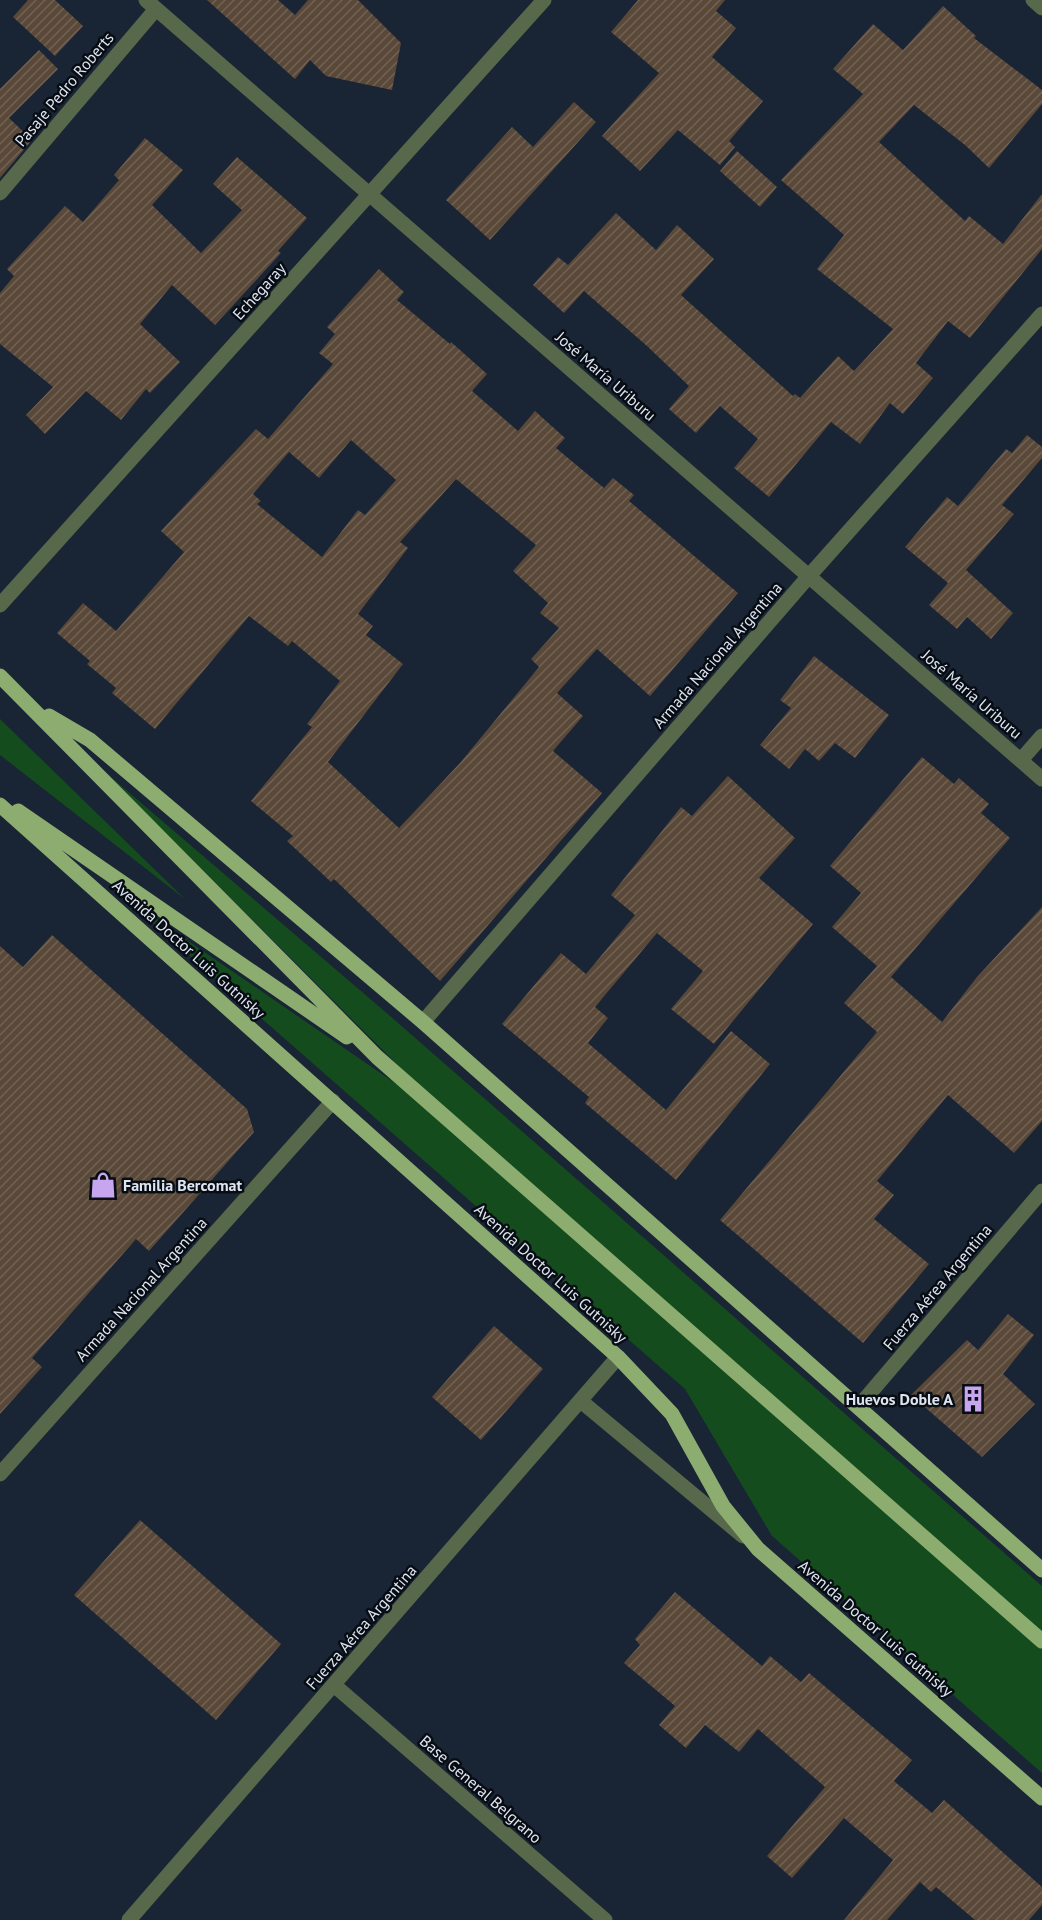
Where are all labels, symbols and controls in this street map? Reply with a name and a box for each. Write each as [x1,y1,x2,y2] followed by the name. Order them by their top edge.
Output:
[10,28,118,150] street label: Pasaje Pedro Roberts
[228,258,290,324] street label: Echegaray
[551,326,660,425] street label: José María Uriburu
[648,578,786,732] street label: Armada Nacional Argentina
[917,644,1026,743] street label: José María Uriburu
[109,875,270,1023] street label: Avenida Doctor Luis Gutnisky
[88,1170,118,1200] shop icon: Familia Bercomat
[123,1175,243,1195] place label: Familia Bercomat
[471,1199,632,1347] street label: Avenida Doctor Luis Gutnisky
[71,1213,211,1365] street label: Armada Nacional Argentina
[878,1220,996,1354] street label: Fuerza Aérea Argentina
[958,1384,988,1414] building icon: Huevos Doble A
[846,1389,953,1409] place label: Huevos Doble A
[794,1555,958,1701] street label: Avenida Doctor Luis Gutnisky
[301,1561,421,1693] street label: Fuerza Aérea Argentina
[416,1731,546,1847] street label: Base General Belgrano

